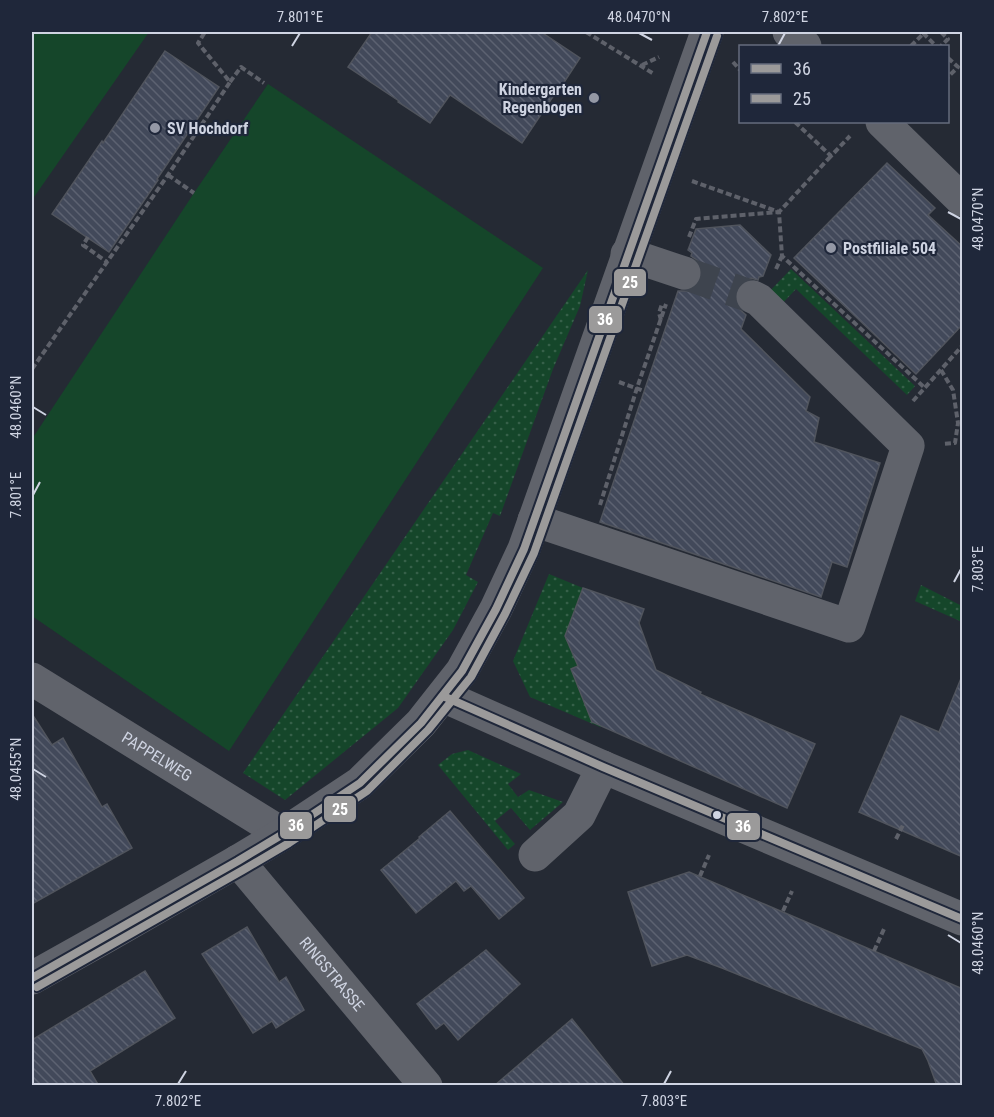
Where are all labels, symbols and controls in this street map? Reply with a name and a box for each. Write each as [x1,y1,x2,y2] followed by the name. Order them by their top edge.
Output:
[277,8,323,26] text: 7.801°E
[607,8,671,26] text: 48.0470°N
[762,8,808,26] text: 7.802°E
[739,45,949,123] legend
[793,58,811,79] text: 36
[499,80,582,117] place label: Kindergarten Regenbogen
[793,88,811,109] text: 25
[587,91,601,105] marker: Kindergarten Regenbogen
[167,119,249,138] place label: SV Hochdorf
[148,121,162,135] marker: SV Hochdorf
[969,187,987,251] text: 48.0470°N
[843,239,936,258] place label: Postfiliale 504
[824,241,838,255] marker: Postfiliale 504
[613,268,647,297] line badge: 25
[622,273,638,292] text: 25
[588,305,623,334] line badge: 36
[597,310,613,329] text: 36
[7,375,25,439] text: 48.0460°N
[7,472,25,518] text: 7.801°E
[969,546,987,592] text: 7.803°E
[118,728,195,785] street label: PAPPELWEG
[7,737,25,801] text: 48.0455°N
[323,795,357,823] line badge: 25
[332,800,348,819] text: 25
[711,809,723,821] unlabelled marker
[279,811,313,840] line badge: 36
[726,812,761,841] line badge: 36
[288,816,304,835] text: 36
[735,817,751,836] text: 36
[969,911,987,975] text: 48.0460°N
[295,933,368,1015] street label: RINGSTRASSE
[155,1092,201,1110] text: 7.802°E
[641,1092,687,1110] text: 7.803°E

